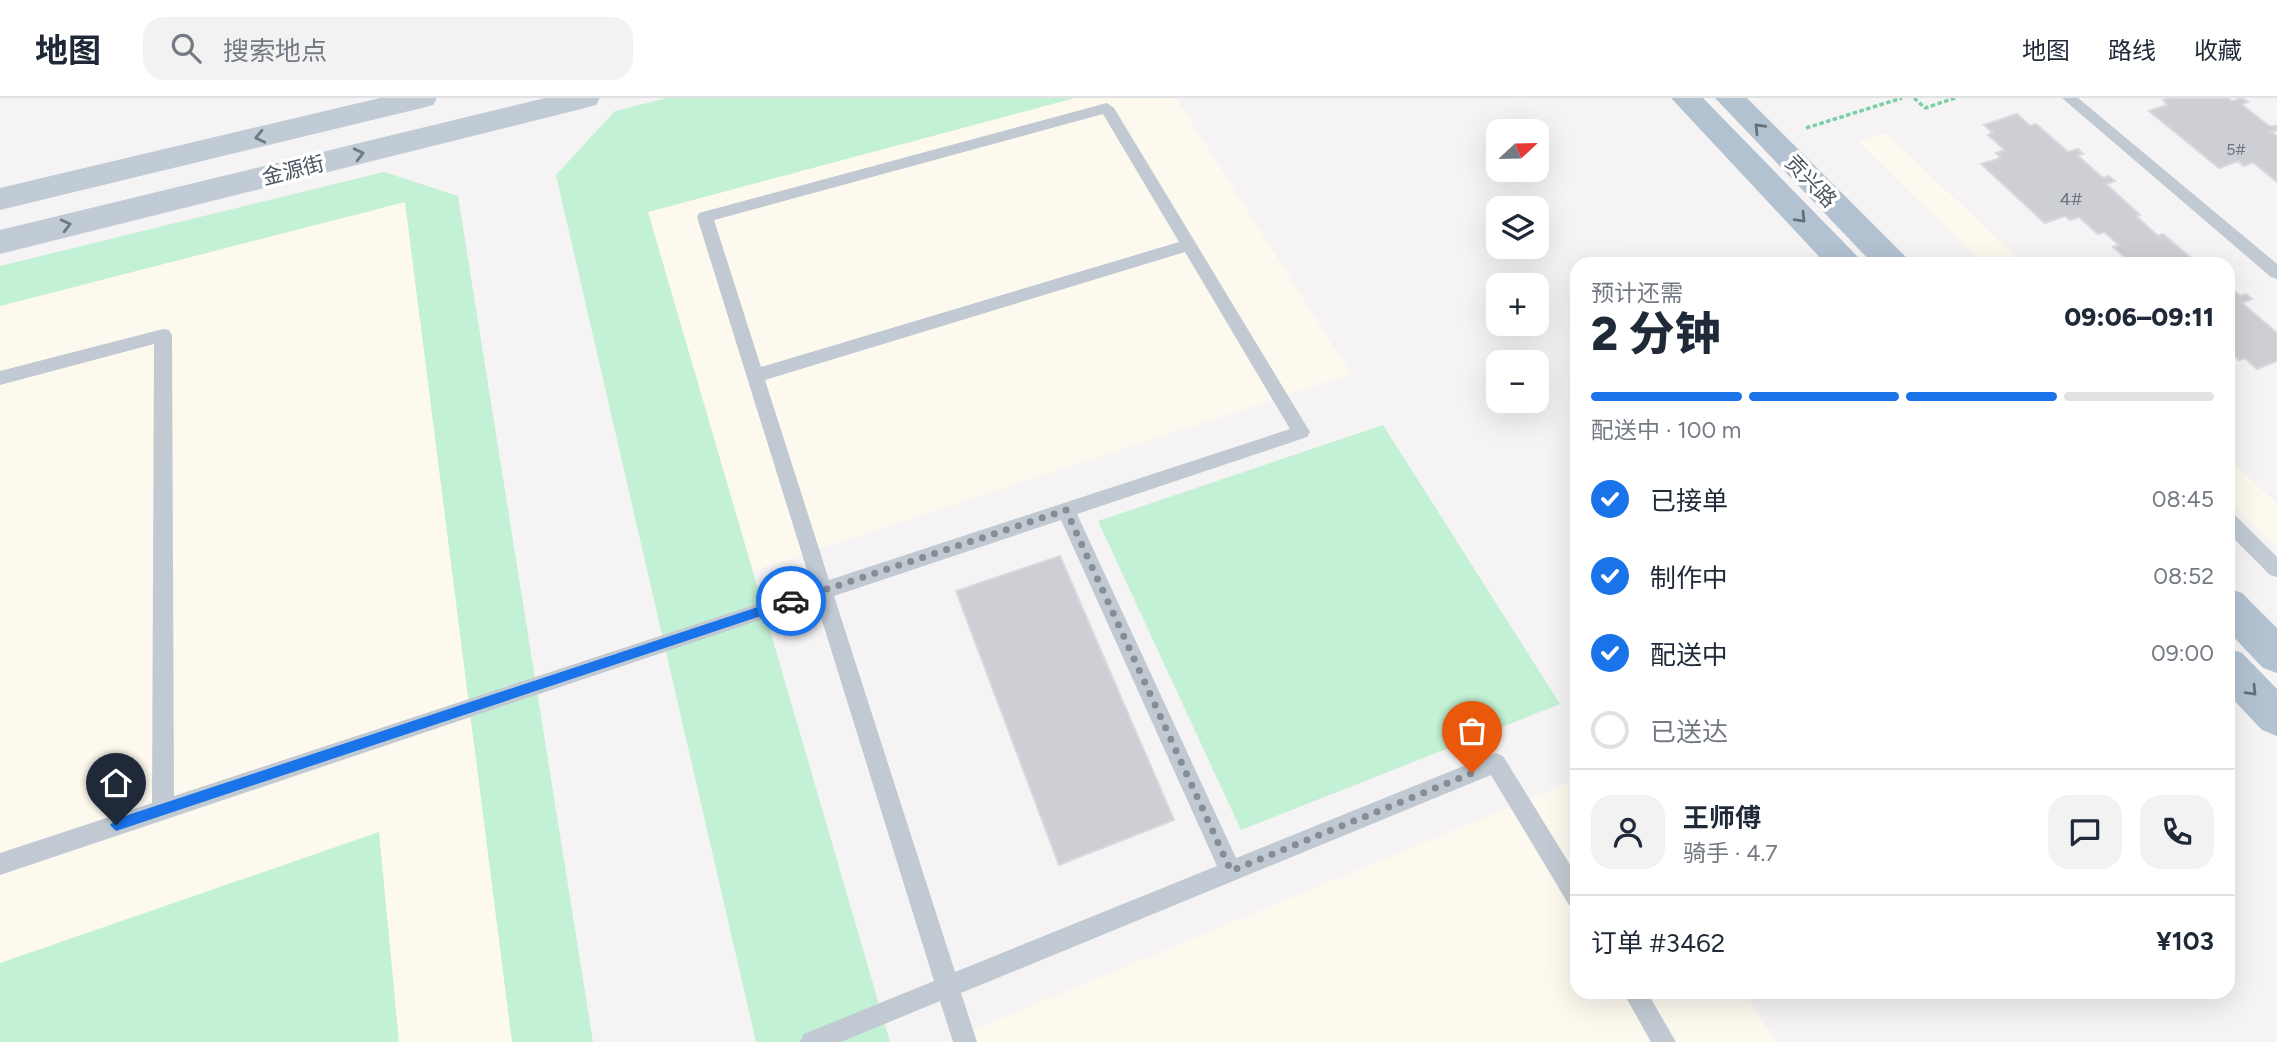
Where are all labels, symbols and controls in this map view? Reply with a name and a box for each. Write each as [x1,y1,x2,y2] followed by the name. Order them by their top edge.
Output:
[143,17,633,80] search box
[167,29,205,67] icon: search
[35,31,101,70] text: 地图
[223,35,327,67] text: 搜索地点
[2022,36,2070,65] text: 地图
[2108,36,2156,65] text: 路线
[2194,36,2242,65] text: 收藏
[1486,119,1549,182] north arrow
[1486,119,1549,413] map controls
[1755,123,1768,136] one-way arrow
[254,128,266,143] one-way arrow
[2226,140,2246,159] house number: 5#
[352,148,364,162] one-way arrow
[259,150,327,190] street label: 金源街
[1780,150,1842,212] street label: 贡兴路
[2060,188,2083,210] house number: 4#
[1486,196,1549,259] button: layers
[1792,210,1805,223] one-way arrow
[60,219,72,234] one-way arrow
[1486,273,1549,336] button: +
[1591,279,1683,307] text: 预计还需
[2064,301,2214,333] text: 09:06–09:11
[1591,306,1721,362] text: 2 分钟
[1486,350,1549,413] button: −
[1591,416,1741,444] text: 配送中 · 100 m
[1591,480,1629,518] icon: check
[1650,485,1728,517] text: 已接单
[2152,485,2214,513] text: 08:45
[1591,557,1629,595] icon: check
[1650,562,1728,594] text: 制作中
[2153,562,2214,590] text: 08:52
[756,566,826,636] courier
[772,582,810,620] icon: car
[1591,634,1629,672] icon: check
[1650,639,1728,671] text: 配送中
[2151,639,2214,667] text: 09:00
[2244,683,2257,696] one-way arrow
[1442,701,1502,773] pin
[1453,712,1491,750] icon: bag
[1650,716,1728,748] text: 已送达
[86,753,146,825] pin
[97,764,135,802] icon: home
[1591,795,1665,869] button: person
[2048,795,2122,869] button: chat
[2140,795,2214,869] button: phone
[1683,802,1761,834] text: 王师傅
[1683,839,1778,867] text: 骑手 · 4.7
[2156,925,2214,957] text: ¥103
[1591,927,1725,959] text: 订单 #3462

